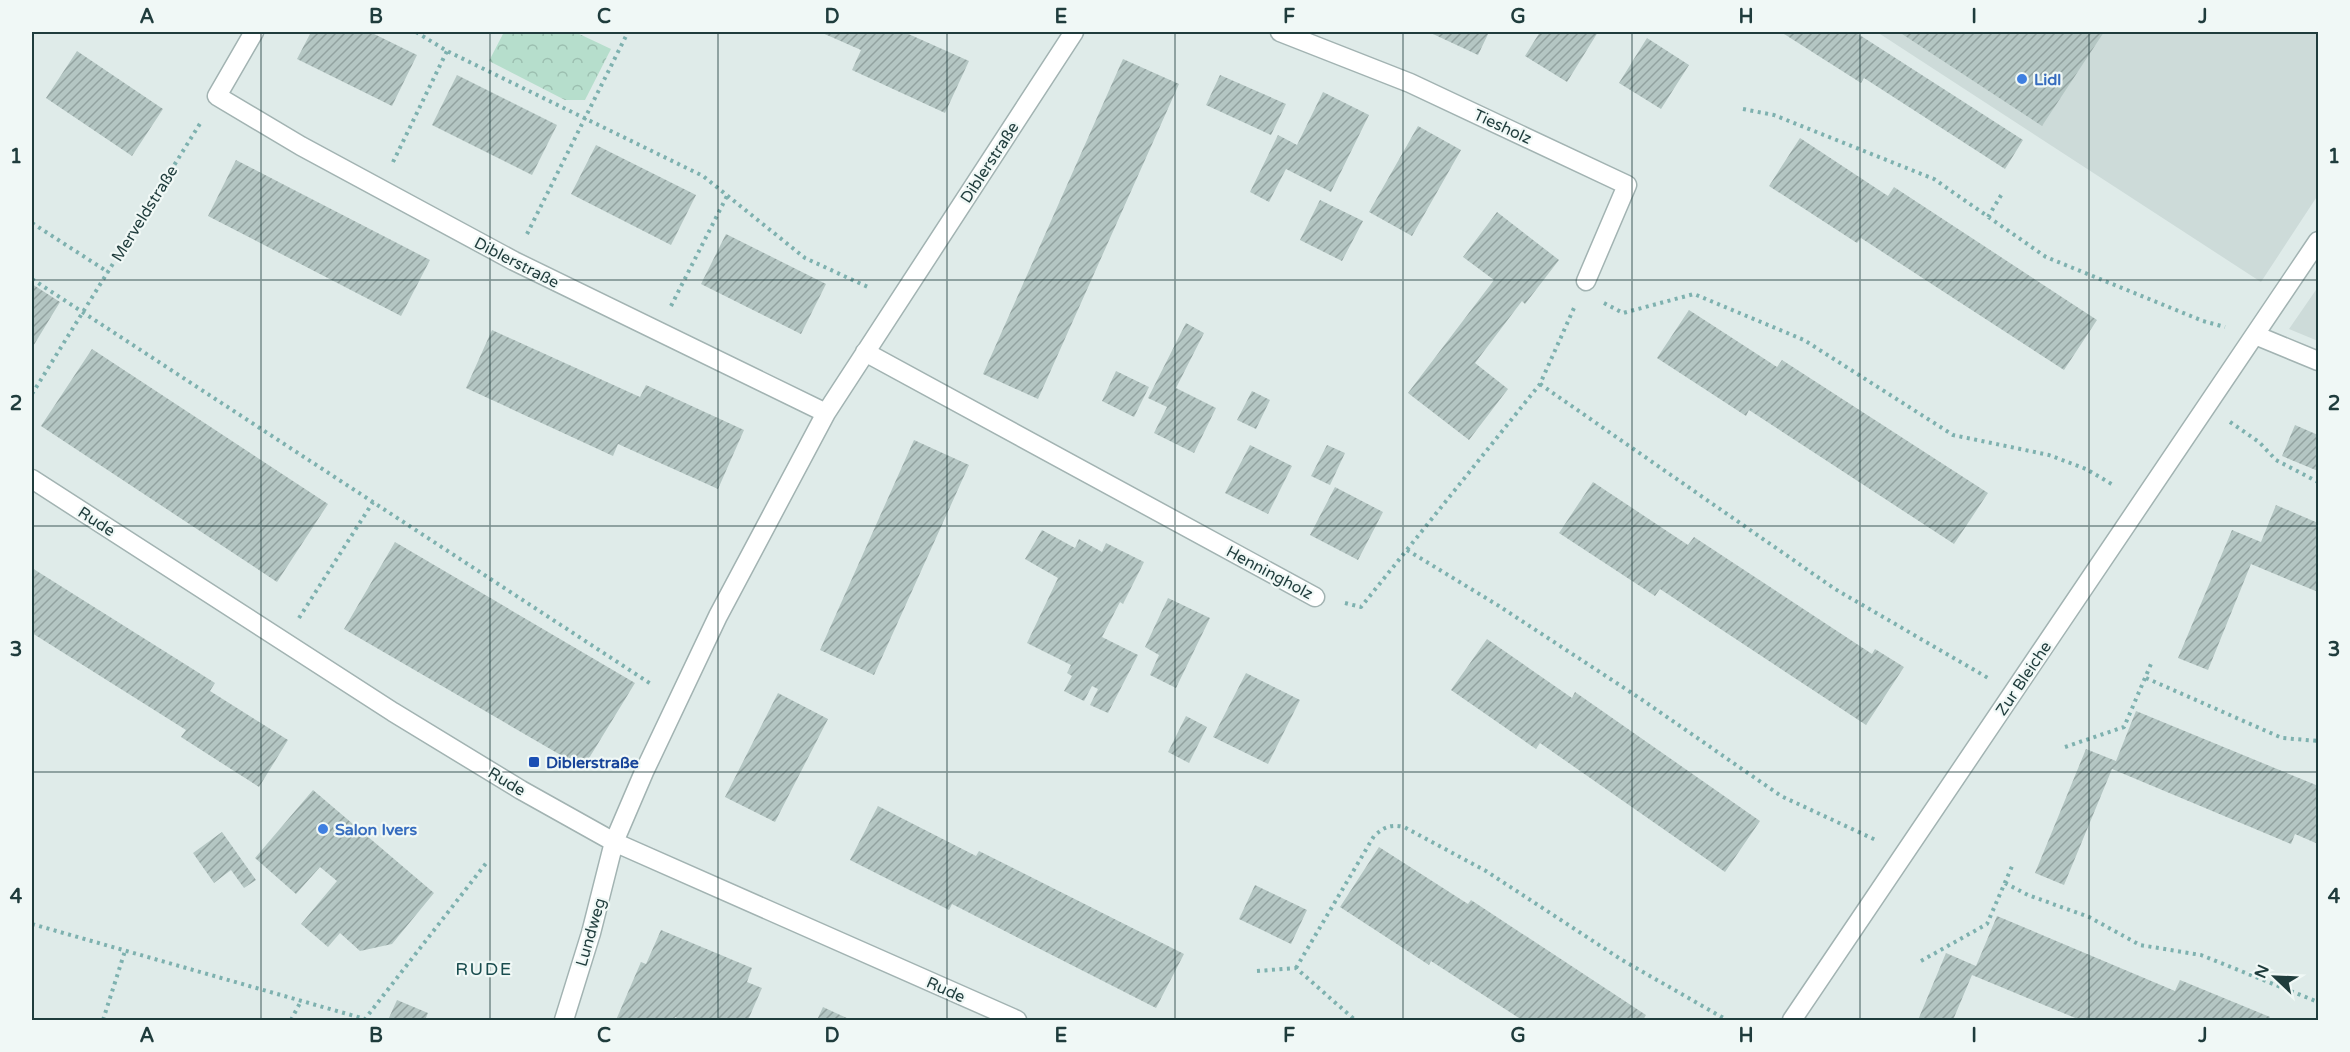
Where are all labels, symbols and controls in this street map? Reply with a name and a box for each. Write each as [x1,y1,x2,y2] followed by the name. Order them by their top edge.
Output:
[140,5,155,29] text: A
[369,5,383,29] text: B
[597,5,611,29] text: C
[824,5,840,29] text: D
[1055,5,1068,29] text: E
[1283,5,1295,29] text: F
[1510,5,1526,29] text: G
[1738,5,1754,29] text: H
[1971,5,1977,29] text: I
[2197,5,2208,29] text: J
[2034,70,2061,90] place label: Lidl
[2015,72,2029,86] marker: Lidl
[1470,105,1535,149] street label: Tiesholz
[956,118,1023,207] street label: Diblerstraße
[10,145,22,169] text: 1
[2328,145,2340,169] text: 1
[107,162,182,265] street label: Merveldstraße
[471,233,562,293] street label: Diblerstraße
[10,392,22,416] text: 2
[2328,392,2340,416] text: 2
[74,502,119,541] street label: Rude
[1223,542,1316,604] street label: Henningholz
[1992,637,2056,720] street label: Zur Bleiche
[10,638,22,662] text: 3
[2328,638,2340,662] text: 3
[546,753,639,773] place label: Diblerstraße
[527,755,541,769] marker: Diblerstraße
[484,763,529,801] street label: Rude
[335,820,417,840] place label: Salon Ivers
[316,822,330,836] marker: Salon Ivers
[10,885,23,909] text: 4
[2328,885,2341,909] text: 4
[572,896,610,969] street label: Lundweg
[2245,947,2305,1007] north arrow
[455,958,513,980] district label: RUDE
[2250,962,2274,981] text: N
[923,973,968,1007] street label: Rude
[140,1024,155,1048] text: A
[369,1024,383,1048] text: B
[597,1024,611,1048] text: C
[824,1024,840,1048] text: D
[1055,1024,1068,1048] text: E
[1283,1024,1295,1048] text: F
[1510,1024,1526,1048] text: G
[1738,1024,1754,1048] text: H
[1971,1024,1977,1048] text: I
[2197,1024,2208,1048] text: J

